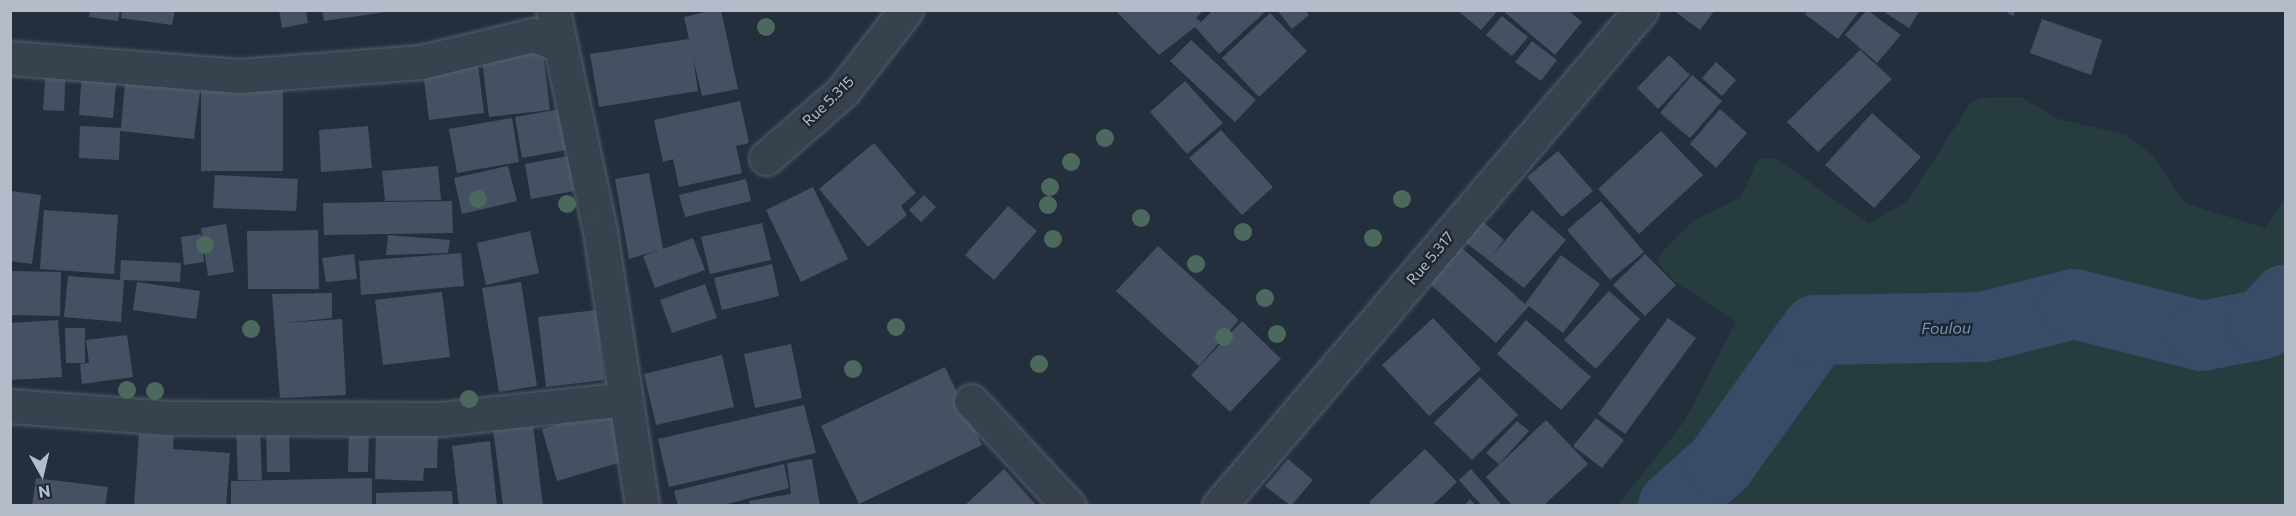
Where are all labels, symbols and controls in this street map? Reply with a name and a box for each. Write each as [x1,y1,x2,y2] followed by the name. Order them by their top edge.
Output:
[799,72,857,130] street label: Rue 5.315
[1403,228,1457,288] street label: Rue 5.317
[1921,318,1971,338] water label: Foulou
[12,444,72,504] north arrow
[37,482,52,503] text: N

